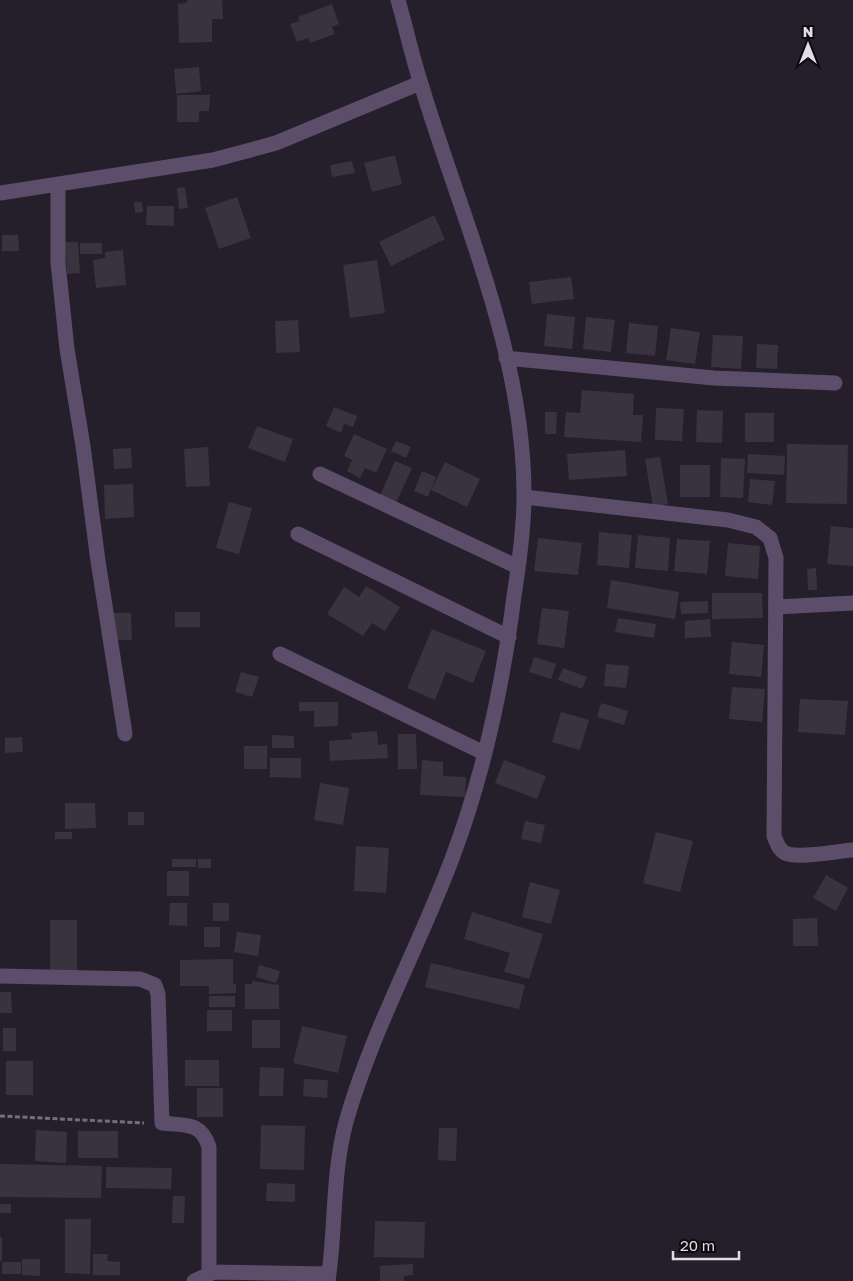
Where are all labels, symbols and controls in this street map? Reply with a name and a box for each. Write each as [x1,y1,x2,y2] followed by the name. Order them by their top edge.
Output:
[783,20,833,70] north arrow
[803,23,813,40] text: N
[673,1228,739,1260] scale bar
[680,1236,715,1254] text: 20 m

